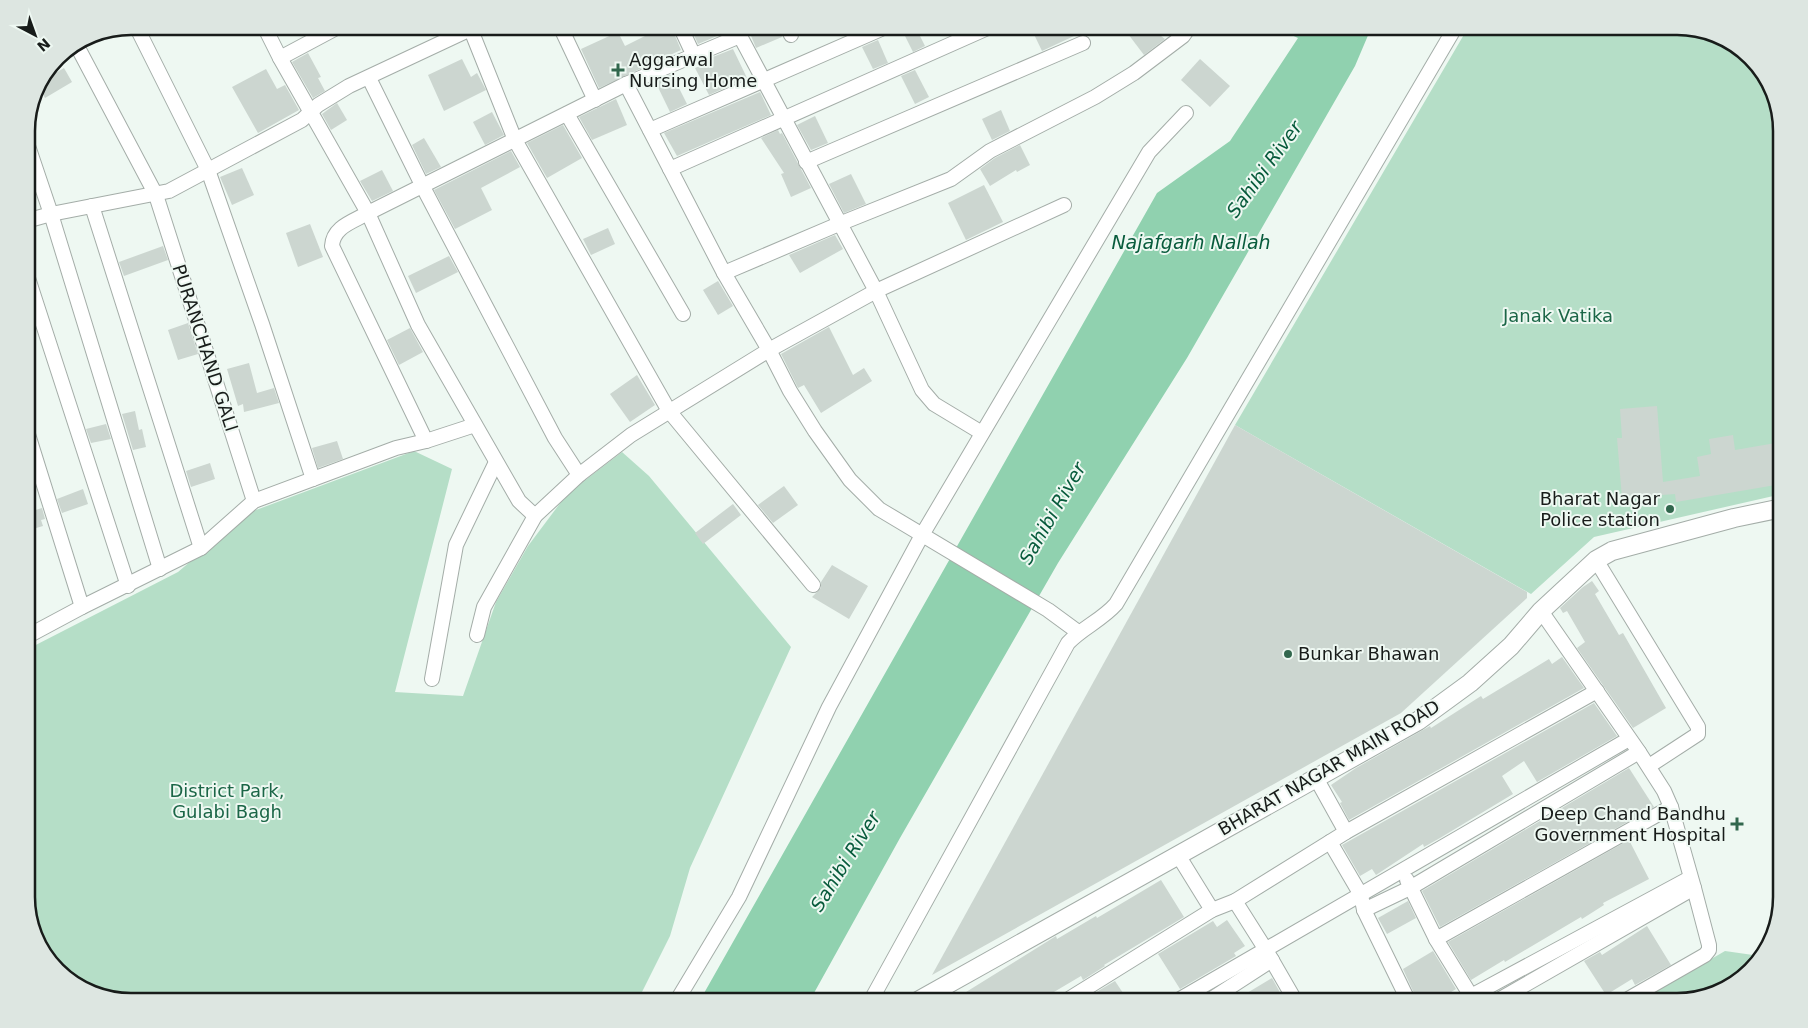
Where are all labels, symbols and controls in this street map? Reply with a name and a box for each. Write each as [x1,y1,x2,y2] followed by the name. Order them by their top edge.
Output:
[10,10,60,60] north arrow
[34,35,53,55] text: N
[629,49,757,91] place label: Aggarwal Nursing Home
[611,63,625,77] marker: Aggarwal Nursing Home
[1222,116,1307,221] water label: Sahibi River
[1111,231,1271,253] water label: Najafgarh Nallah
[169,262,242,434] street label: PURANCHAND GALI
[1502,305,1613,326] park label: Janak Vatika
[1014,457,1091,568] water label: Sahibi River
[1540,488,1661,530] place label: Bharat Nagar Police station
[1664,503,1676,515] marker: Bharat Nagar Police station
[1298,643,1439,664] place label: Bunkar Bhawan
[1282,648,1294,660] marker: Bunkar Bhawan
[1214,695,1443,840] street label: BHARAT NAGAR MAIN ROAD
[170,780,285,822] park label: District Park, Gulabi Bagh
[1535,803,1726,845] place label: Deep Chand Bandhu Government Hospital
[806,806,885,915] water label: Sahibi River
[1730,817,1744,831] marker: Deep Chand Bandhu Government Hospital

